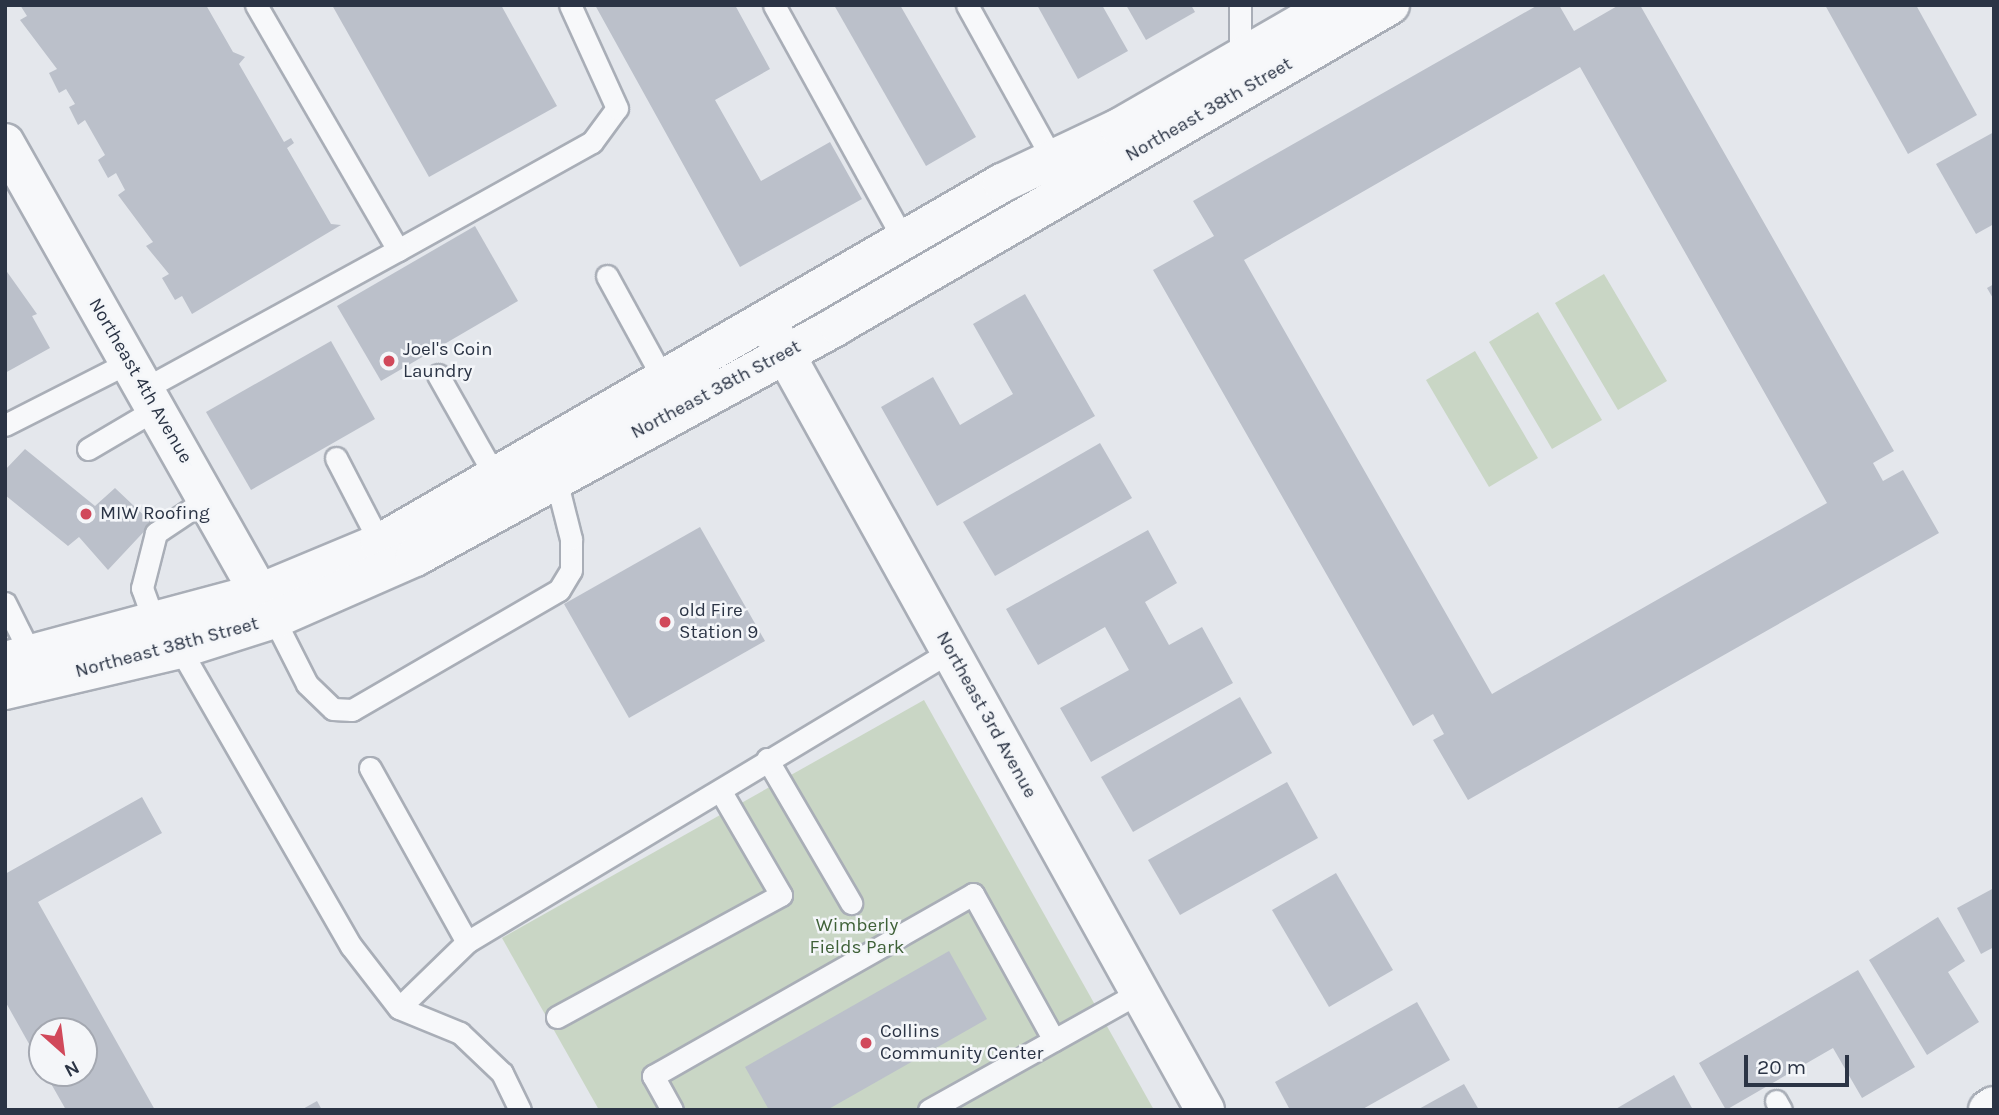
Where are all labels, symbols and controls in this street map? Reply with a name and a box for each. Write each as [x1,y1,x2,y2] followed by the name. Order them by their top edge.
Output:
[1122,53,1296,167] street label: Northeast 38th Street
[83,294,197,468] street label: Northeast 4th Avenue
[627,336,805,444] street label: Northeast 38th Street
[403,339,492,383] place label: Joel's Coin Laundry
[381,353,397,369] marker: Joel's Coin Laundry
[100,503,210,525] place label: MIW Roofing
[78,506,94,522] marker: MIW Roofing
[679,600,758,644] place label: old Fire Station 9
[73,613,261,683] street label: Northeast 38th Street
[657,614,673,630] marker: old Fire Station 9
[931,628,1041,802] street label: Northeast 3rd Avenue
[810,915,904,959] park label: Wimberly Fields Park
[28,1017,98,1087] north arrow
[880,1021,1043,1065] place label: Collins Community Center
[858,1035,874,1051] marker: Collins Community Center
[1747,1042,1852,1086] scale bar
[1757,1055,1806,1079] text: 20 m
[61,1056,83,1082] text: N

